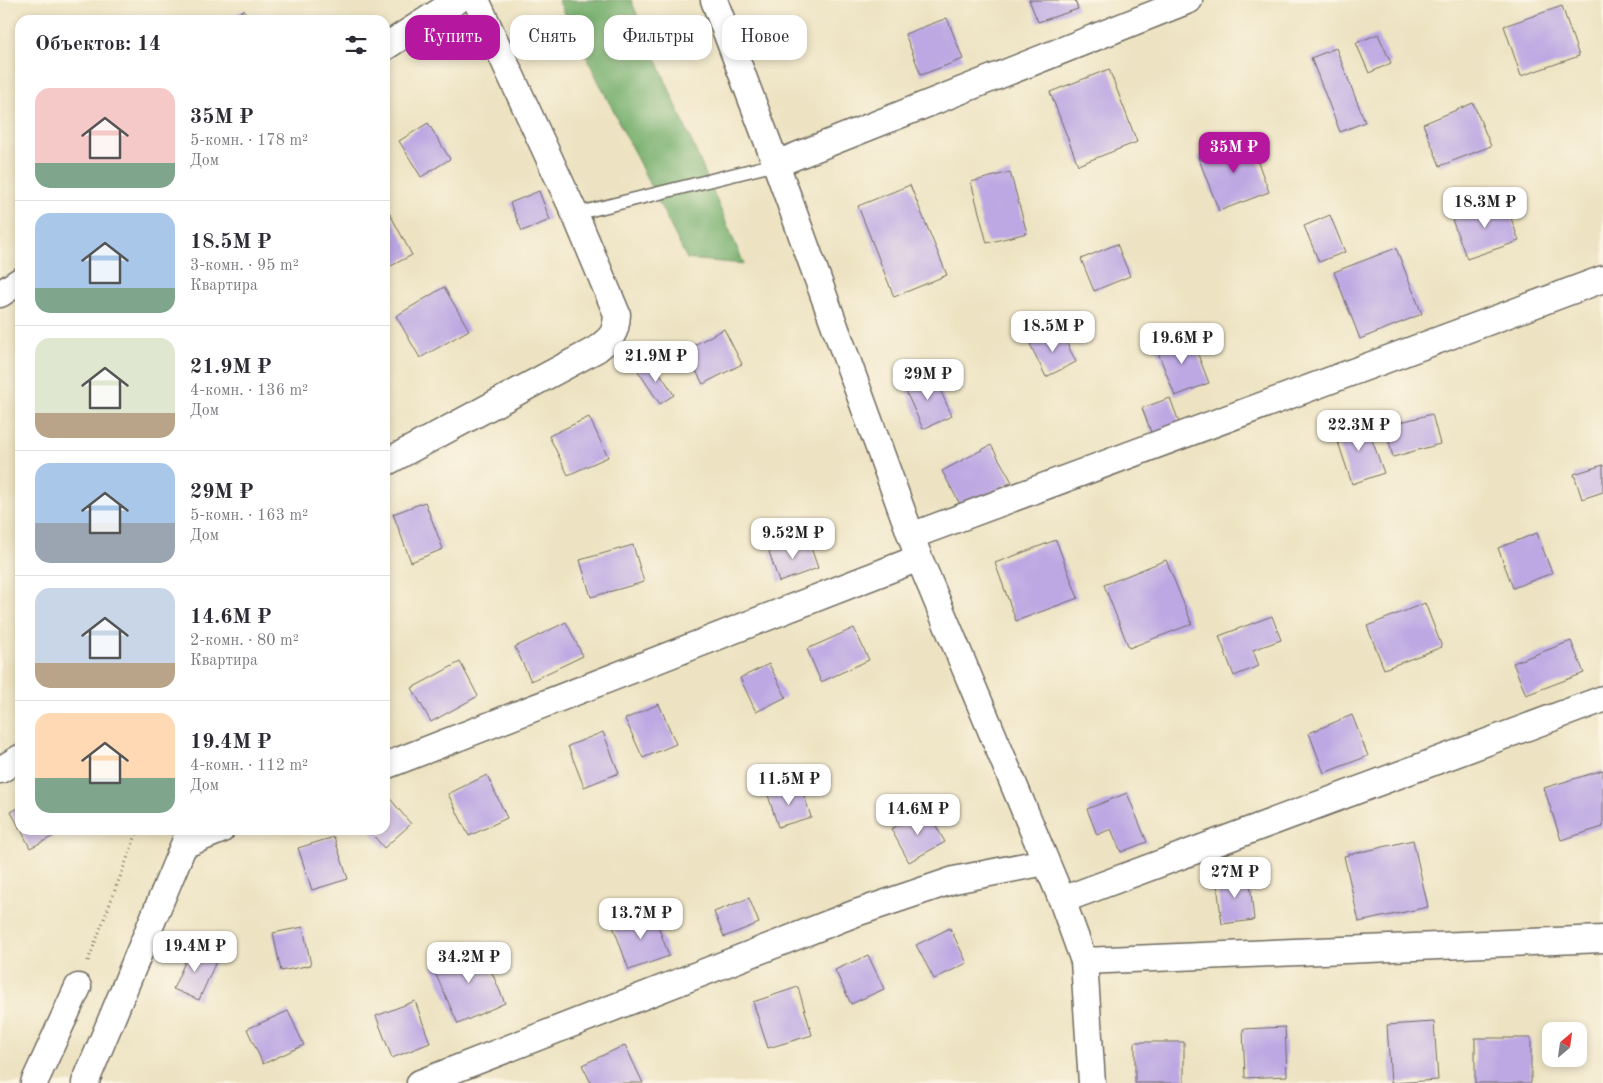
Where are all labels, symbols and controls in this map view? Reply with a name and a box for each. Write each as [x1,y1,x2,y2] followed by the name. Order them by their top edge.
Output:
[405,15,500,60] chip: Купить
[510,15,594,60] chip: Снять
[604,15,712,60] chip: Фильтры
[722,15,807,60] chip: Новое
[342,31,370,59] icon: filters
[35,34,161,55] text: Объектов: 14
[190,107,254,128] text: 35M ₽
[75,108,135,168] icon: home
[1199,132,1269,174] pin: 35M ₽
[190,133,308,149] text: 5-комн. · 178 m²
[1210,140,1258,156] text: 35M ₽
[190,153,219,169] text: Дом
[1439,186,1531,229] pin: 18.3M ₽
[1454,195,1516,211] text: 18.3M ₽
[190,232,272,253] text: 18.5M ₽
[75,233,135,293] icon: home
[190,258,299,274] text: 3-комн. · 95 m²
[190,278,258,294] text: Квартира
[1007,310,1099,353] pin: 18.5M ₽
[1022,319,1084,335] text: 18.5M ₽
[1136,322,1228,365] pin: 19.6M ₽
[1151,331,1213,347] text: 19.6M ₽
[610,340,702,383] pin: 21.9M ₽
[625,349,687,365] text: 21.9M ₽
[190,357,272,378] text: 21.9M ₽
[75,358,135,418] icon: home
[893,358,963,401] pin: 29M ₽
[904,367,952,383] text: 29M ₽
[190,383,308,399] text: 4-комн. · 136 m²
[190,403,219,419] text: Дом
[1313,410,1405,452] pin: 22.3M ₽
[1328,418,1390,434] text: 22.3M ₽
[190,482,254,503] text: 29M ₽
[75,483,135,543] icon: home
[190,508,308,524] text: 5-комн. · 163 m²
[747,518,839,560] pin: 9.52M ₽
[762,526,824,542] text: 9.52M ₽
[190,528,219,544] text: Дом
[190,607,272,628] text: 14.6M ₽
[75,608,135,668] icon: home
[190,633,299,649] text: 2-комн. · 80 m²
[190,653,258,669] text: Квартира
[190,732,272,753] text: 19.4M ₽
[75,733,135,793] icon: home
[190,758,308,774] text: 4-комн. · 112 m²
[743,764,835,806] pin: 11.5M ₽
[758,772,820,788] text: 11.5M ₽
[190,778,219,794] text: Дом
[872,794,964,836] pin: 14.6M ₽
[887,802,949,818] text: 14.6M ₽
[1200,856,1270,899] pin: 27M ₽
[1211,865,1259,881] text: 27M ₽
[595,898,687,940] pin: 13.7M ₽
[610,906,672,922] text: 13.7M ₽
[149,930,241,973] pin: 19.4M ₽
[164,939,226,955] text: 19.4M ₽
[423,942,515,984] pin: 34.2M ₽
[438,950,500,966] text: 34.2M ₽
[1542,1022,1588,1068] north arrow
[1542,1022,1587,1067] map controls

